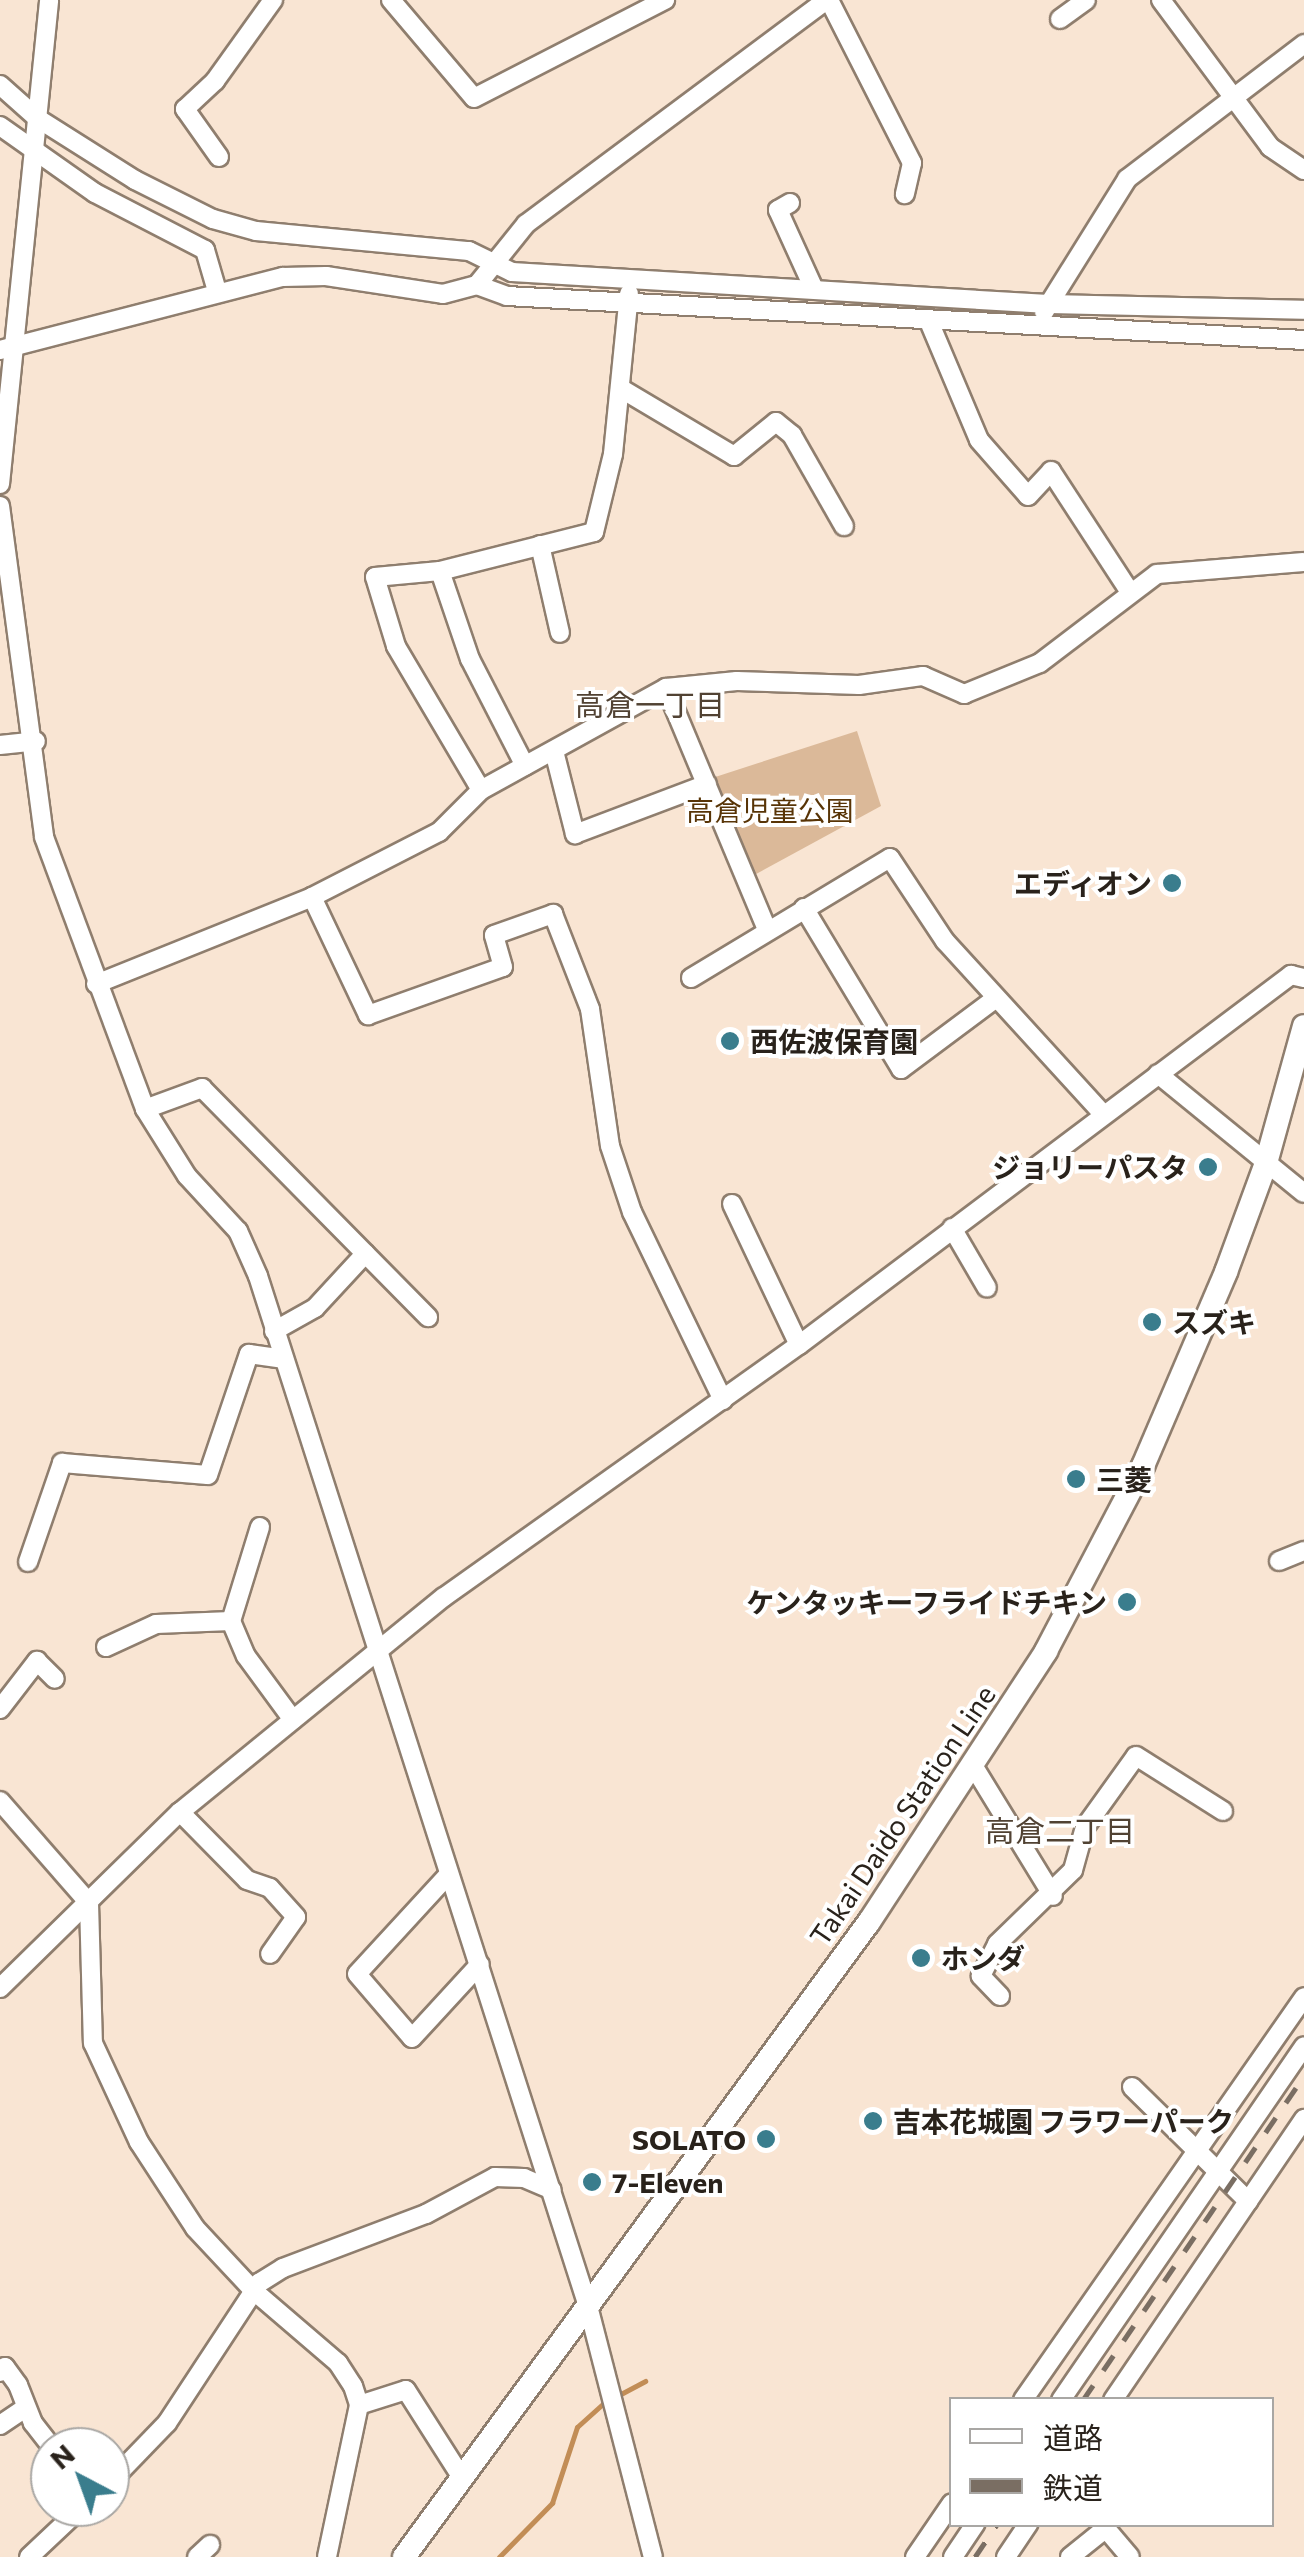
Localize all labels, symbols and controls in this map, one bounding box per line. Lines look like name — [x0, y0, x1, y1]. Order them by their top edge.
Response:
district label: 高倉一丁目 — [575, 686, 725, 722]
park label: 高倉児童公園 — [686, 793, 854, 827]
place label: エディオン — [1012, 866, 1152, 900]
marker: エディオン — [1161, 872, 1183, 894]
place label: 西佐波保育園 — [750, 1024, 918, 1058]
marker: 西佐波保育園 — [719, 1030, 741, 1052]
place label: ジョリーパスタ — [992, 1150, 1188, 1184]
marker: ジョリーパスタ — [1197, 1156, 1219, 1178]
place label: スズキ — [1172, 1305, 1256, 1339]
marker: スズキ — [1141, 1311, 1163, 1333]
place label: 三菱 — [1096, 1462, 1152, 1496]
marker: 三菱 — [1065, 1468, 1087, 1490]
place label: ケンタッキーフライドチキン — [743, 1585, 1107, 1619]
marker: ケンタッキーフライドチキン — [1116, 1591, 1138, 1613]
street label: Takai Daido Station Line — [802, 1679, 1002, 1951]
district label: 高倉二丁目 — [985, 1812, 1135, 1848]
place label: ホンダ — [941, 1941, 1025, 1975]
marker: ホンダ — [910, 1947, 932, 1969]
place label: 吉本花城園 フラワーパーク — [893, 2104, 1234, 2138]
marker: 吉本花城園 フラワーパーク — [862, 2110, 884, 2132]
place label: SOLATO — [632, 2122, 746, 2156]
marker: SOLATO — [755, 2128, 777, 2150]
place label: 7-Eleven — [612, 2165, 723, 2199]
marker: 7-Eleven — [581, 2171, 603, 2193]
legend — [949, 2397, 1274, 2527]
text: 道路 — [1043, 2418, 1103, 2455]
north arrow — [30, 2427, 130, 2527]
text: N — [43, 2436, 81, 2476]
text: 鉄道 — [1043, 2468, 1103, 2505]

